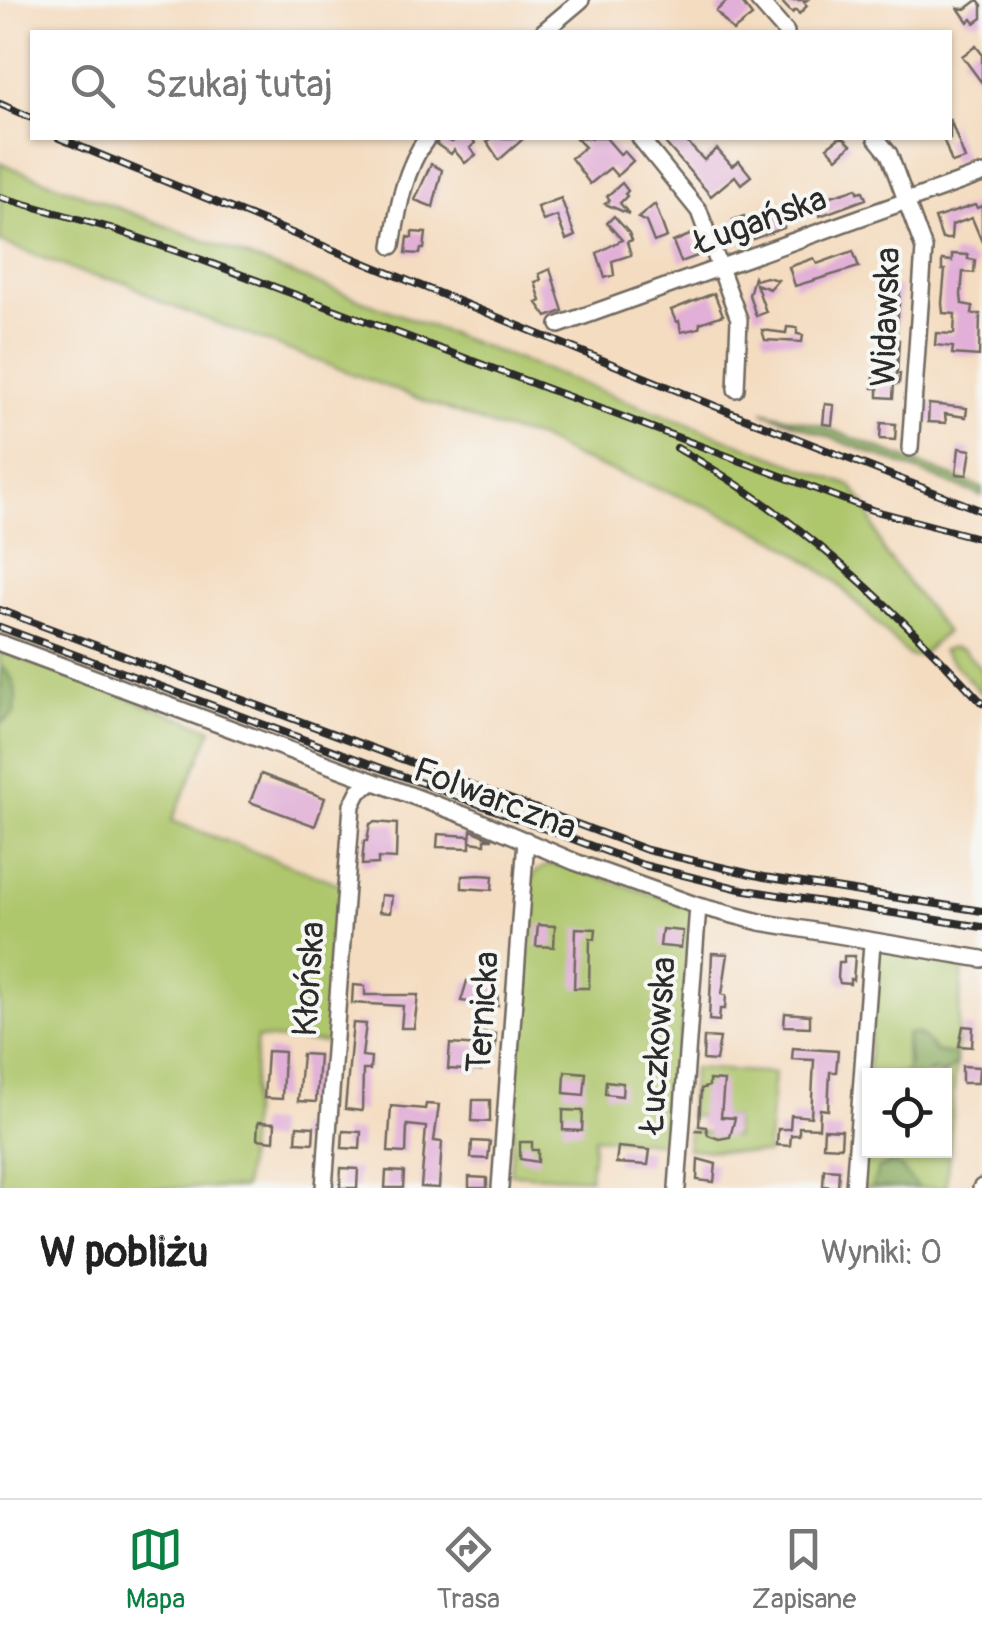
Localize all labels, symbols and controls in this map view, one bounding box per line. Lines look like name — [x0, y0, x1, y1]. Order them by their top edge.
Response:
search box — [30, 30, 952, 140]
icon: search — [65, 58, 120, 113]
text: Szukaj tutaj — [145, 61, 333, 109]
street label: Ługańska — [686, 177, 832, 266]
street label: Widawska — [862, 246, 910, 388]
street label: Folwarczna — [407, 748, 583, 850]
street label: Kłońska — [283, 920, 335, 1038]
street label: Ternicka — [457, 950, 509, 1074]
street label: Łuczkowska — [630, 955, 686, 1137]
map controls — [862, 1068, 952, 1158]
button: locate — [862, 1068, 952, 1158]
text: W pobliżu — [40, 1227, 208, 1279]
text: Wyniki: 0 — [821, 1233, 942, 1273]
tab: Mapa — [126, 1522, 185, 1617]
tab: Trasa — [437, 1522, 500, 1617]
tab: Zapisane — [752, 1522, 856, 1617]

